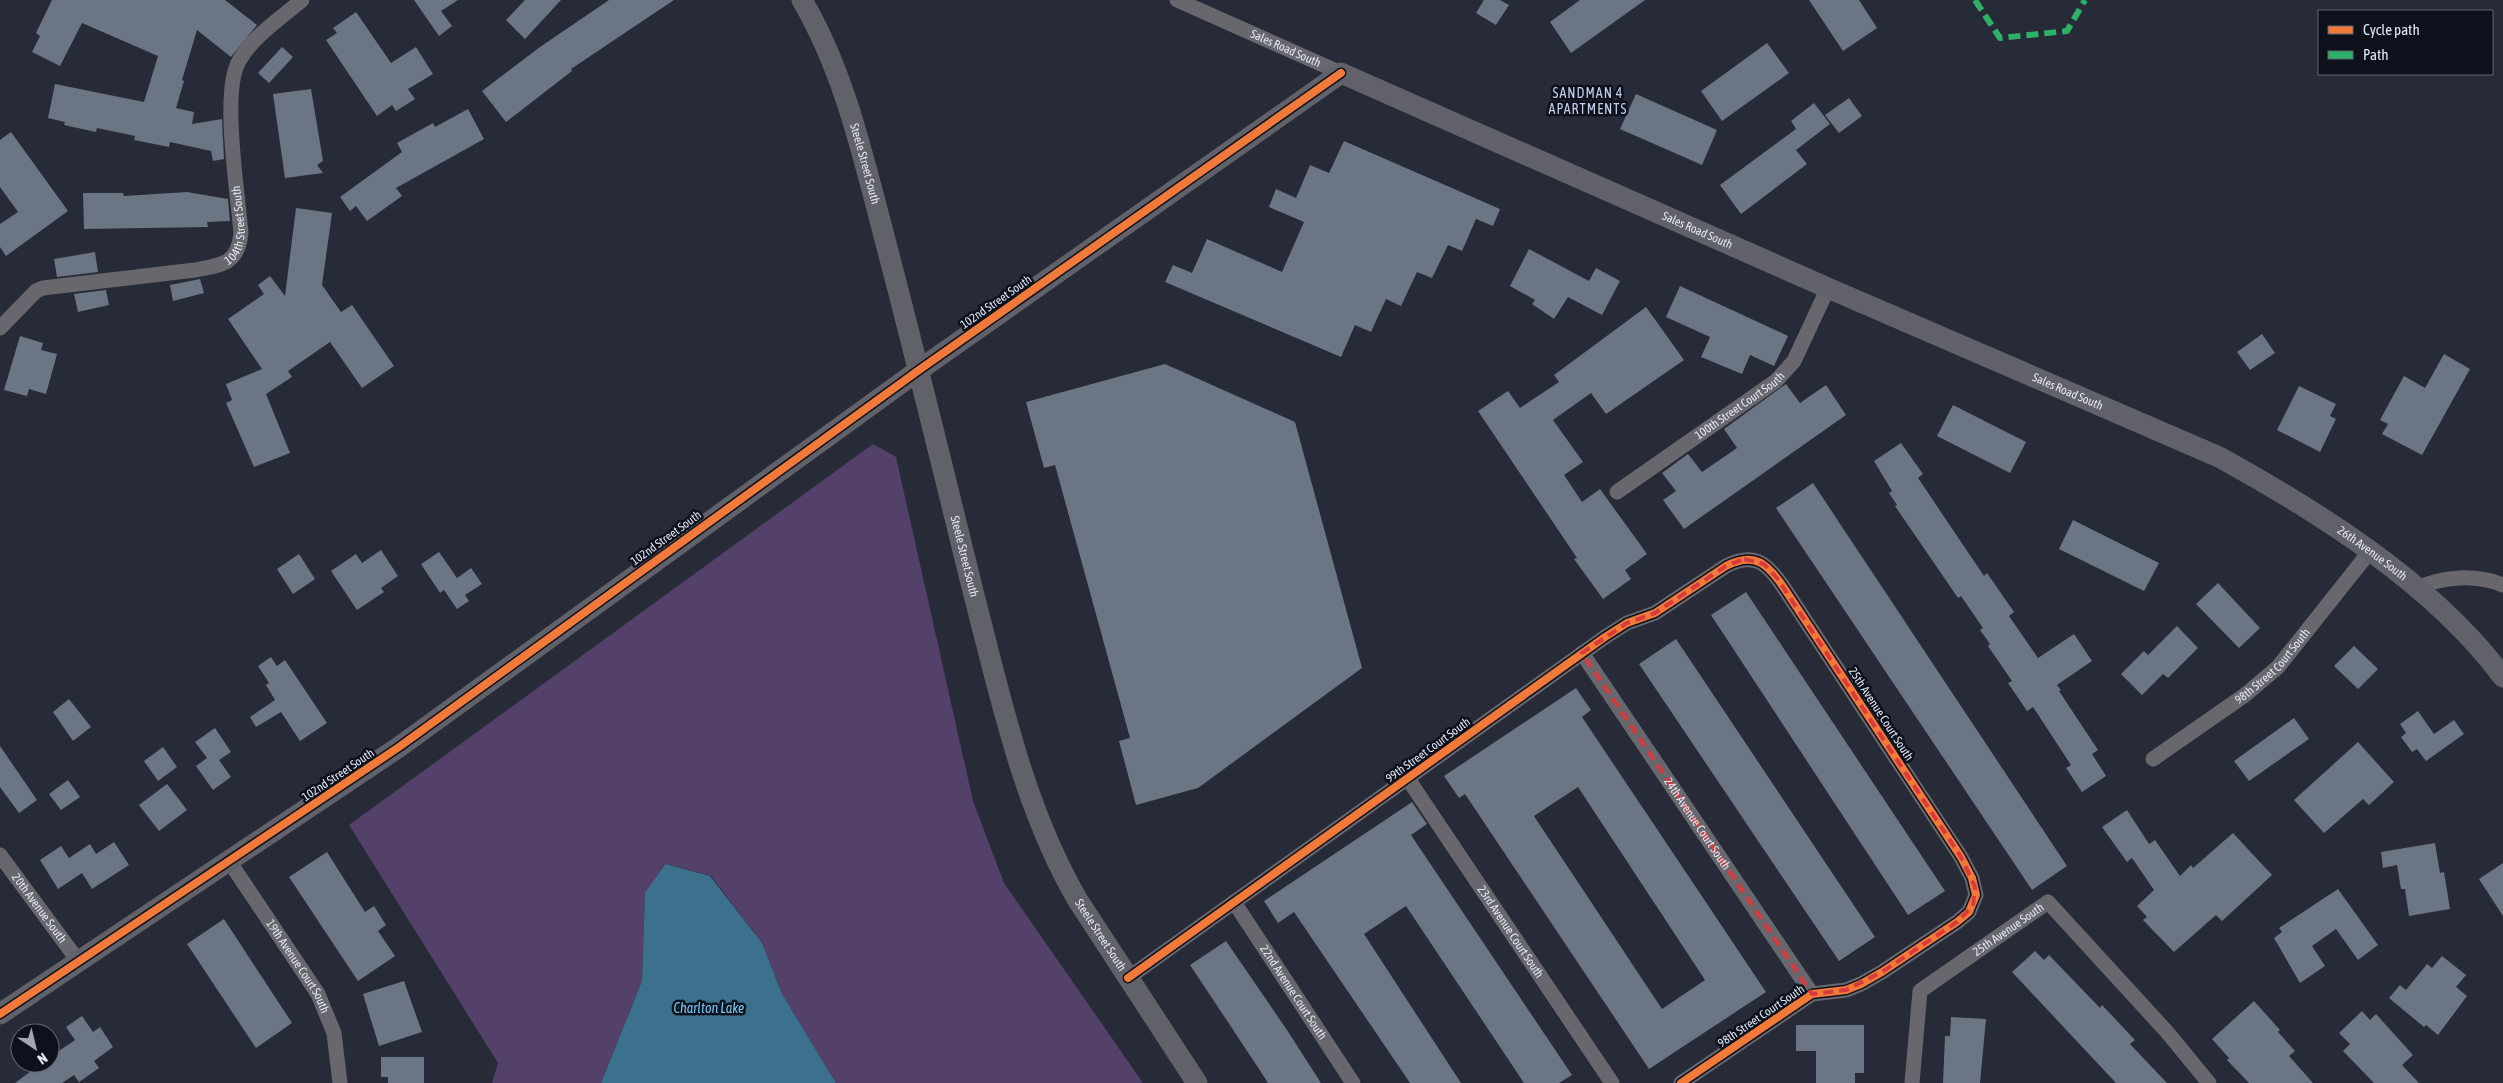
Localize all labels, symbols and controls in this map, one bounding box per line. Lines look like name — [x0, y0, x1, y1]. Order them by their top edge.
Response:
legend — [2318, 10, 2493, 75]
text: Cycle path — [2363, 21, 2420, 38]
street label: Sales Road South — [1248, 27, 1323, 70]
text: Path — [2363, 46, 2389, 63]
district label: SANDMAN 4 APARTMENTS — [1549, 85, 1627, 117]
street label: Steele Street South — [847, 122, 882, 206]
street label: 104th Street South — [222, 185, 248, 268]
street label: Sales Road South — [1660, 209, 1735, 252]
street label: 102nd Street South — [958, 272, 1034, 332]
street label: 100th Street Court South — [1692, 369, 1788, 443]
street label: Sales Road South — [2030, 370, 2105, 413]
street label: 102nd Street South — [628, 508, 704, 568]
street label: Steele Street South — [948, 514, 981, 598]
street label: 26th Avenue South — [2335, 523, 2410, 584]
street label: 98th Street Court South — [2232, 626, 2313, 707]
street label: 25th Avenue Court South — [1846, 665, 1916, 763]
street label: 99th Street Court South — [1383, 715, 1473, 785]
street label: 102nd Street South — [299, 746, 377, 804]
street label: 24th Avenue Court South — [1661, 775, 1733, 873]
street label: 20th Avenue South — [9, 871, 69, 946]
street label: 23rd Avenue Court South — [1475, 883, 1547, 981]
street label: Steele Street South — [1072, 896, 1129, 974]
street label: 25th Avenue South — [1970, 900, 2046, 959]
street label: 19th Avenue Court South — [263, 917, 332, 1015]
street label: 22nd Avenue Court South — [1257, 942, 1330, 1042]
street label: 98th Street Court South — [1715, 982, 1807, 1050]
water label: Charlton Lake — [674, 1000, 744, 1016]
north arrow — [10, 1023, 60, 1073]
text: N — [34, 1050, 50, 1068]

